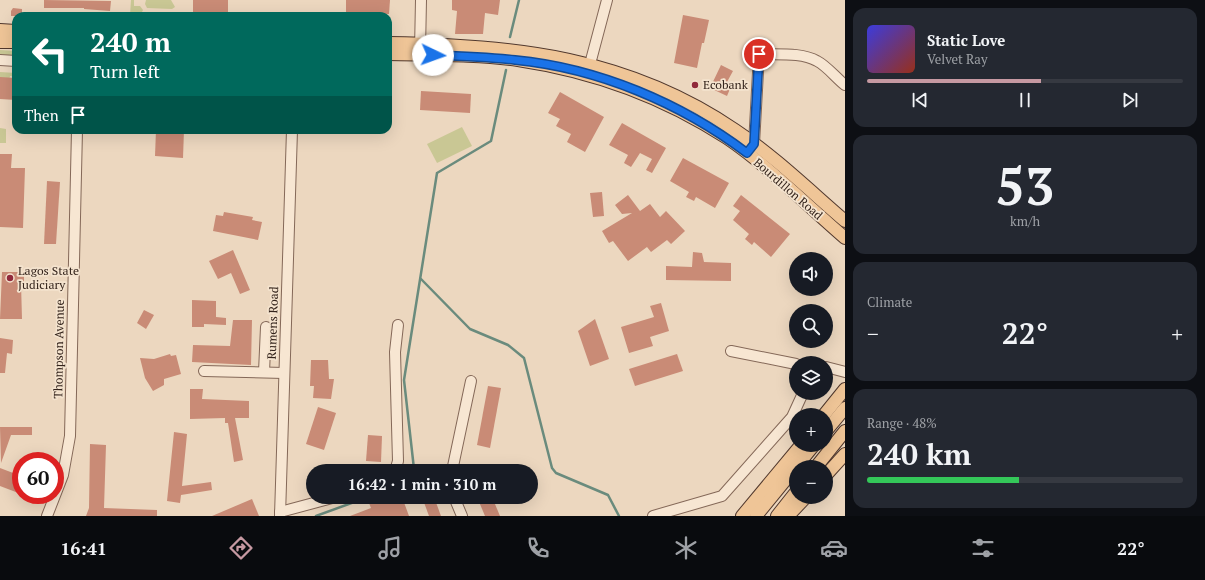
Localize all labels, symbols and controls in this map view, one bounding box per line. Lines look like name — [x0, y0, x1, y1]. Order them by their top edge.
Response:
text: 240 m — [90, 23, 171, 60]
icon: left — [24, 28, 76, 80]
text: Static Love — [927, 30, 1005, 50]
position arrow — [412, 34, 454, 76]
pin — [742, 37, 776, 71]
icon: arrive — [748, 43, 770, 65]
text: Velvet Ray — [927, 50, 987, 68]
text: Turn left — [90, 59, 160, 83]
place label: Ecobank — [703, 77, 749, 92]
marker: Ecobank — [690, 80, 700, 90]
icon: previous — [909, 89, 931, 111]
icon: pause — [1014, 89, 1036, 111]
icon: next — [1119, 89, 1141, 111]
icon: arrive — [67, 104, 89, 126]
text: Then — [24, 105, 59, 125]
text: 53 — [996, 151, 1054, 220]
street label: Bourdillon Road — [751, 155, 826, 223]
text: km/h — [1010, 212, 1040, 230]
map controls — [789, 252, 833, 504]
button: sound — [789, 252, 833, 296]
place label: Lagos State Judiciary — [18, 263, 79, 292]
marker: Lagos State Judiciary — [5, 273, 15, 283]
street label: Rumens Road — [264, 286, 281, 360]
text: Climate — [867, 293, 912, 311]
street label: Thompson Avenue — [50, 299, 67, 399]
button: search — [789, 304, 833, 348]
text: 22° — [1002, 313, 1048, 353]
text: − — [867, 319, 879, 348]
text: + — [1171, 319, 1183, 348]
button: layers — [789, 356, 833, 400]
button: + — [789, 408, 833, 452]
text: Range · 48% — [867, 414, 937, 432]
text: 240 km — [867, 434, 971, 474]
speed limit sign: 60 — [12, 452, 64, 504]
button: − — [789, 460, 833, 504]
text: 16:42 · 1 min · 310 m — [348, 474, 496, 494]
icon: directions — [227, 534, 255, 562]
icon: music — [376, 534, 404, 562]
icon: phone — [524, 534, 552, 562]
icon: climate — [672, 534, 700, 562]
icon: car — [820, 534, 848, 562]
icon: filters — [969, 534, 997, 562]
text: 16:41 — [60, 536, 107, 560]
text: 22° — [1117, 536, 1145, 560]

